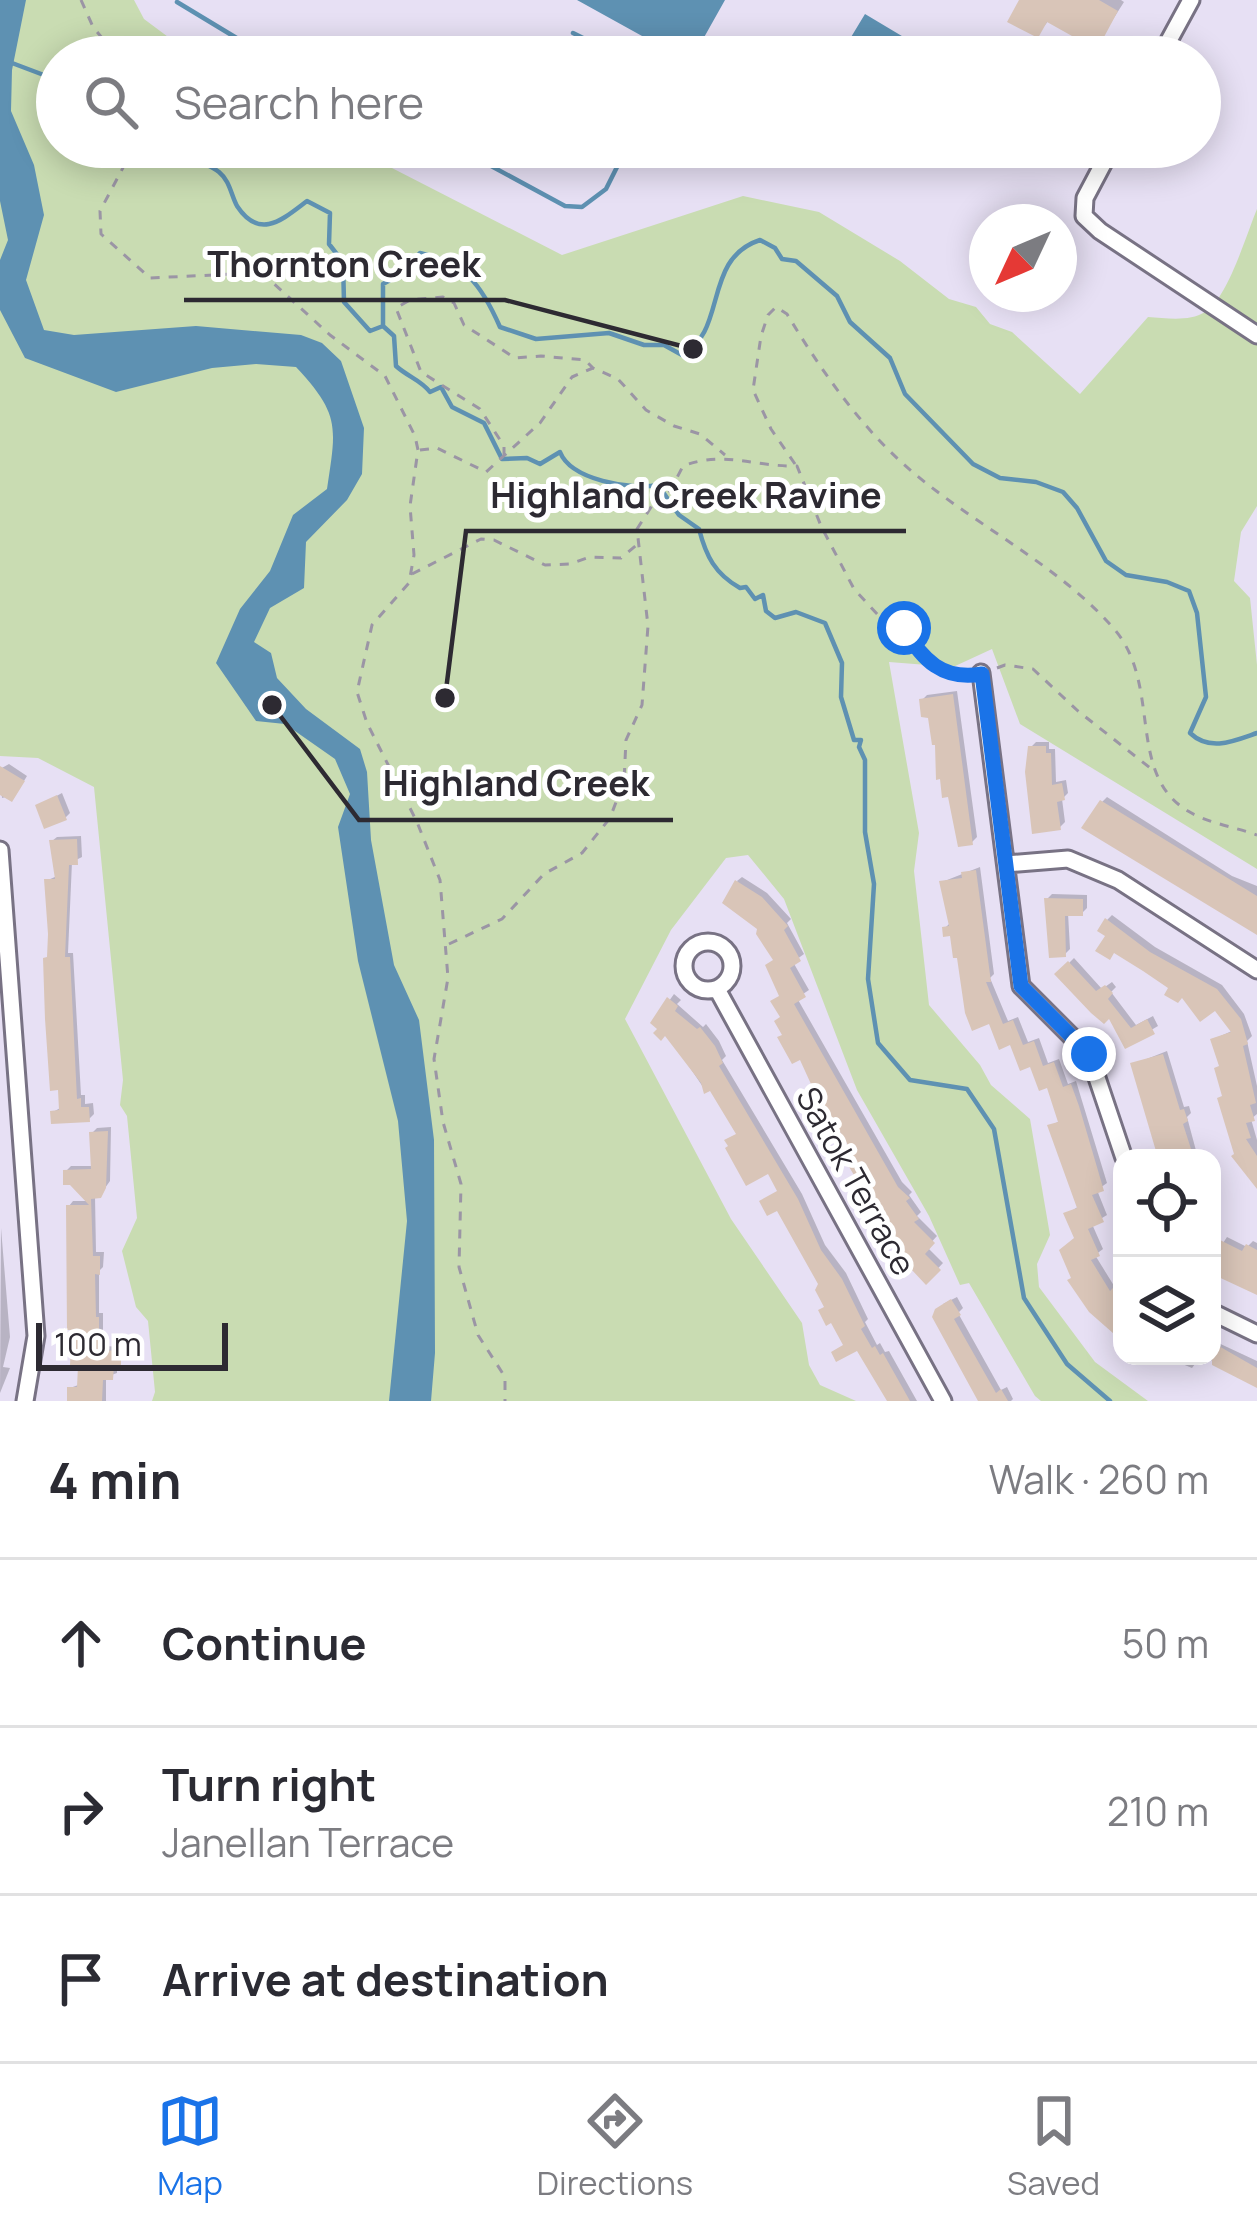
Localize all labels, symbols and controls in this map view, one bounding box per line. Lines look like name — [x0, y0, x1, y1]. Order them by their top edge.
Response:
search box — [36, 36, 1221, 168]
icon: search — [78, 69, 144, 135]
text: Search here — [174, 71, 424, 133]
north arrow — [969, 204, 1077, 312]
callout: Thornton Creek — [184, 228, 505, 300]
text: Thornton Creek — [207, 239, 482, 288]
callout: Highland Creek Ravine — [466, 459, 906, 531]
text: Highland Creek Ravine — [490, 470, 882, 519]
route start — [877, 601, 931, 655]
callout: Highland Creek — [359, 748, 673, 820]
text: Highland Creek — [383, 758, 651, 807]
route end — [1062, 1027, 1116, 1081]
street label: Satok Terrace — [786, 1079, 927, 1283]
map controls — [1113, 1149, 1221, 1365]
button: locate — [1113, 1149, 1221, 1257]
button: layers — [1113, 1257, 1221, 1365]
scale bar — [36, 1317, 228, 1370]
text: 100 m — [54, 1321, 142, 1366]
text: 4 min — [48, 1445, 181, 1514]
text: Walk · 260 m — [989, 1452, 1209, 1506]
icon: ahead — [48, 1610, 114, 1676]
text: Continue — [162, 1612, 367, 1674]
text: 50 m — [1122, 1616, 1209, 1670]
text: Turn right — [162, 1753, 376, 1815]
icon: right — [48, 1778, 114, 1844]
text: 210 m — [1107, 1784, 1209, 1838]
text: Janellan Terrace — [162, 1815, 454, 1869]
icon: arrive — [48, 1946, 114, 2012]
text: Arrive at destination — [162, 1948, 609, 2010]
tab: Map — [157, 2088, 223, 2205]
tab: Directions — [537, 2088, 693, 2205]
tab: Saved — [1007, 2088, 1100, 2205]

